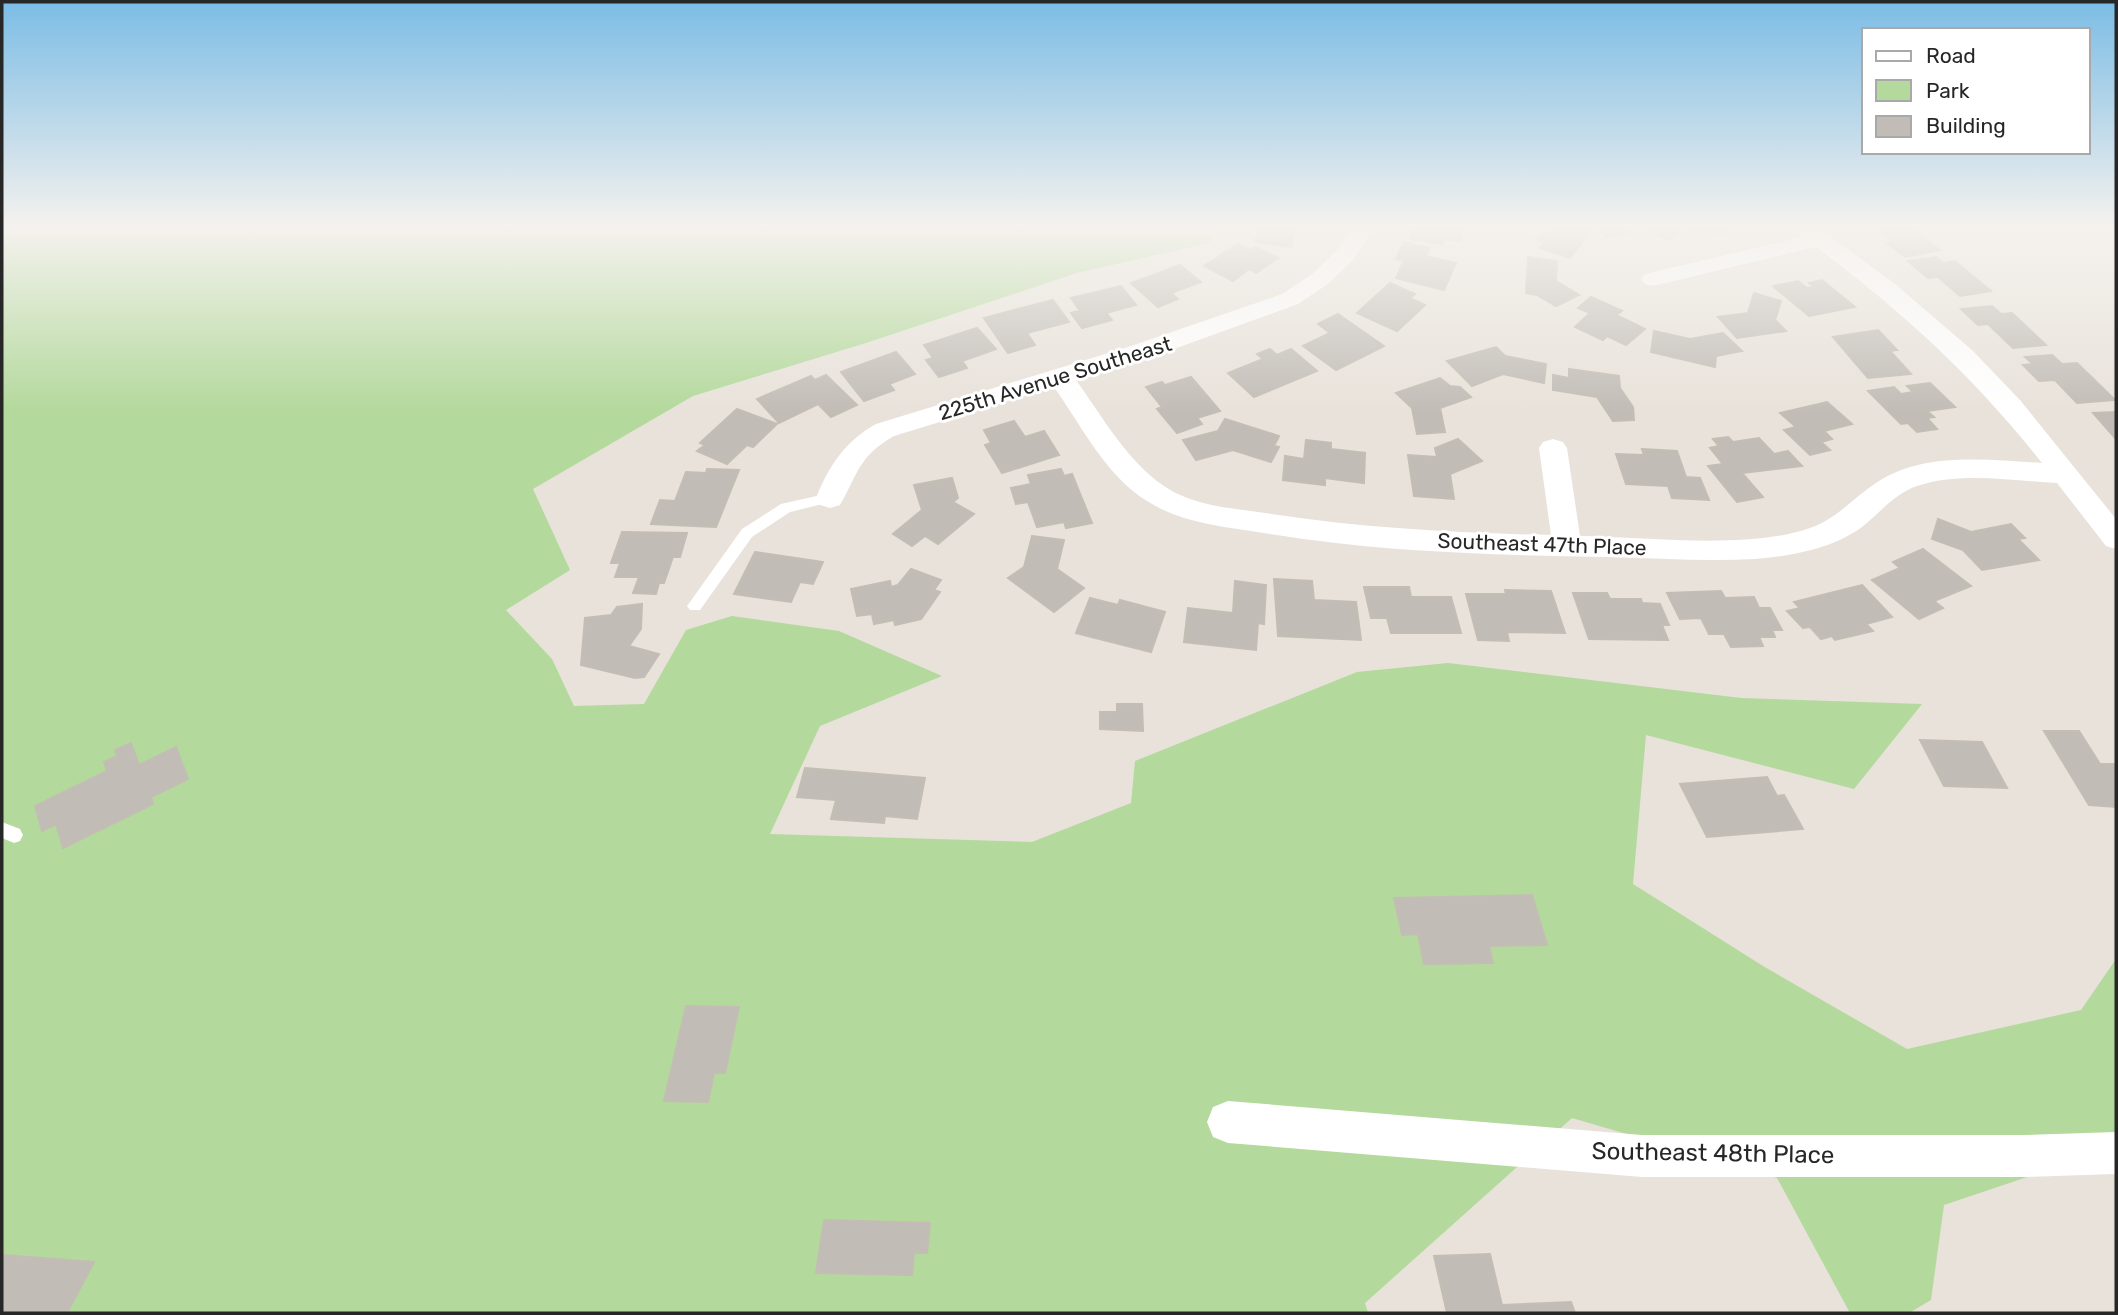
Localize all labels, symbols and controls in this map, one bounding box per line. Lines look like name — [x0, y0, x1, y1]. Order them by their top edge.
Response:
legend — [1862, 28, 2090, 154]
text: Road — [1926, 43, 1976, 68]
text: Park — [1926, 78, 1970, 103]
text: Building — [1926, 113, 2006, 138]
street label: 225th Avenue Southeast — [935, 331, 1175, 425]
street label: Southeast 47th Place — [1437, 528, 1647, 560]
street label: Southeast 48th Place — [1591, 1137, 1835, 1169]

